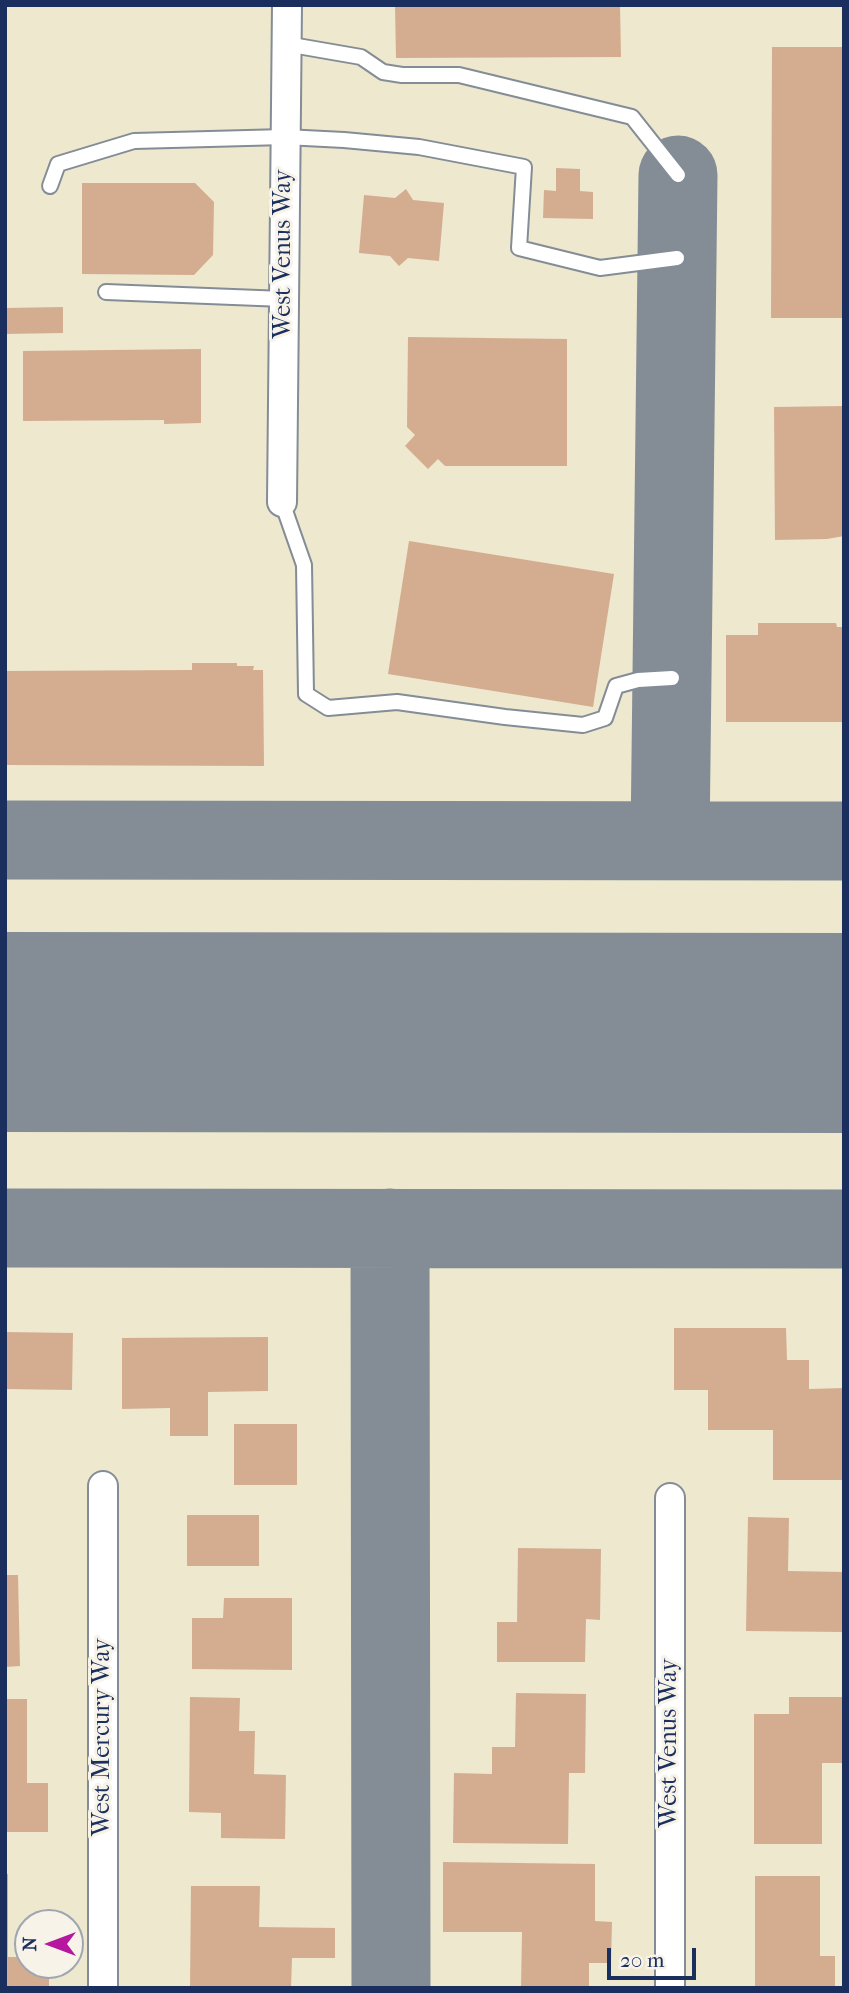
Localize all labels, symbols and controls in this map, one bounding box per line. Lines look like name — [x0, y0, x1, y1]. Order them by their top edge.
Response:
street label: West Venus Way — [270, 169, 298, 339]
street label: West Mercury Way — [89, 1638, 117, 1836]
street label: West Venus Way — [656, 1658, 684, 1828]
north arrow — [14, 1909, 84, 1979]
scale bar — [611, 1934, 700, 1978]
text: N — [19, 1937, 41, 1951]
text: 20 m — [620, 1948, 664, 1972]

